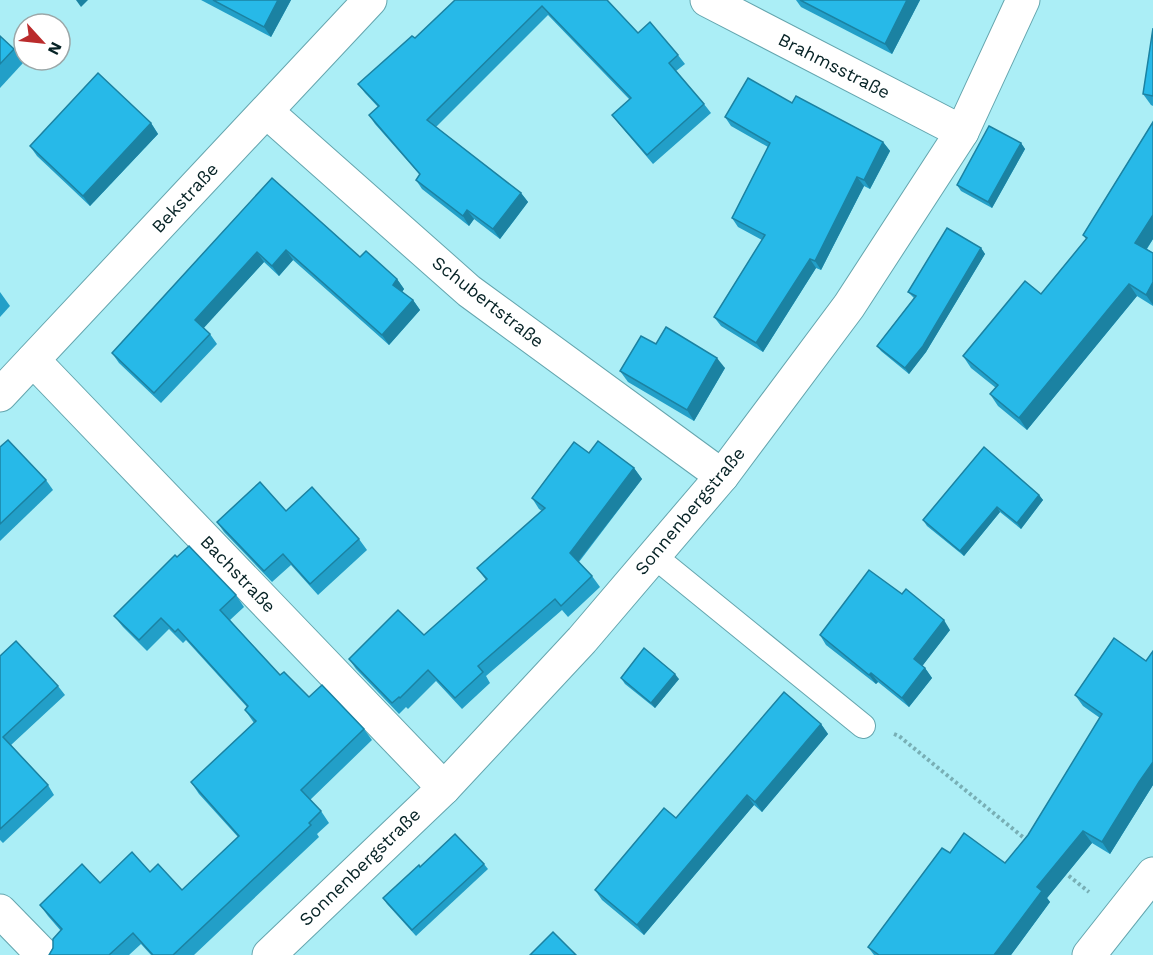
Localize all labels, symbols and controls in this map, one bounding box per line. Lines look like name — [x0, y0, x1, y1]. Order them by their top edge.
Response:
north arrow — [12, 12, 72, 72]
street label: Brahmsstraße — [775, 28, 894, 103]
text: N — [44, 39, 66, 58]
street label: Bekstraße — [147, 158, 222, 237]
street label: Schubertstraße — [428, 252, 548, 352]
street label: Sonnenbergstraße — [630, 443, 749, 579]
street label: Bachstraße — [196, 531, 280, 617]
street label: Sonnenbergstraße — [295, 803, 425, 930]

